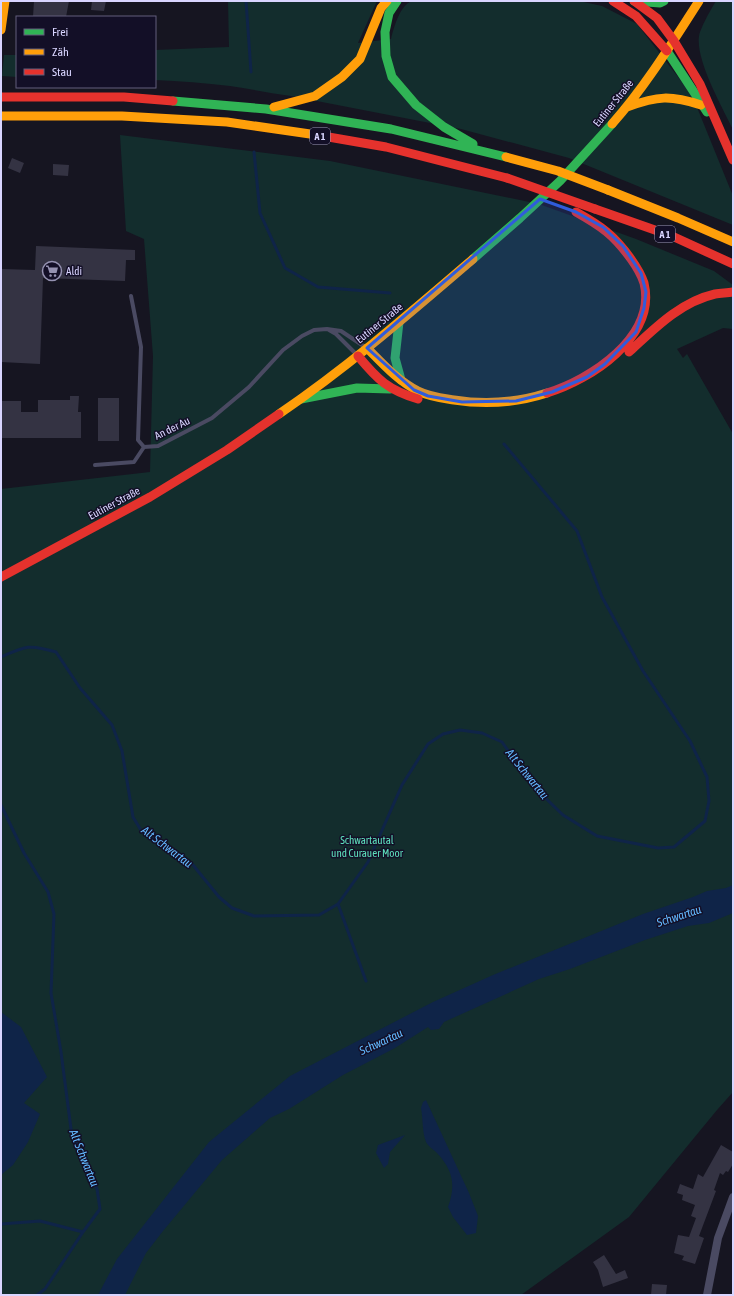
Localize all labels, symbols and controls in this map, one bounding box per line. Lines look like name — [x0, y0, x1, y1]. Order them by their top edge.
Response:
legend — [16, 16, 156, 88]
text: Frei — [52, 25, 68, 39]
text: Zäh — [52, 45, 69, 59]
text: Stau — [52, 65, 72, 79]
street label: Eutiner Straße — [590, 77, 636, 129]
road number: A 1 — [310, 128, 330, 144]
road number: A 1 — [655, 226, 675, 242]
supermarket icon: Aldi — [41, 260, 63, 282]
place label: Aldi — [66, 265, 82, 277]
street label: Eutiner Straße — [353, 300, 405, 346]
street label: An der Au — [152, 414, 192, 442]
street label: Eutiner Straße — [86, 484, 142, 522]
water label: Alt Schwartau — [502, 745, 552, 802]
water label: Alt Schwartau — [138, 823, 195, 871]
park label: Schwartautal und Curauer Moor — [331, 834, 404, 859]
water label: Schwartau — [654, 902, 703, 930]
water label: Schwartau — [356, 1026, 405, 1059]
water label: Alt Schwartau — [66, 1127, 102, 1189]

